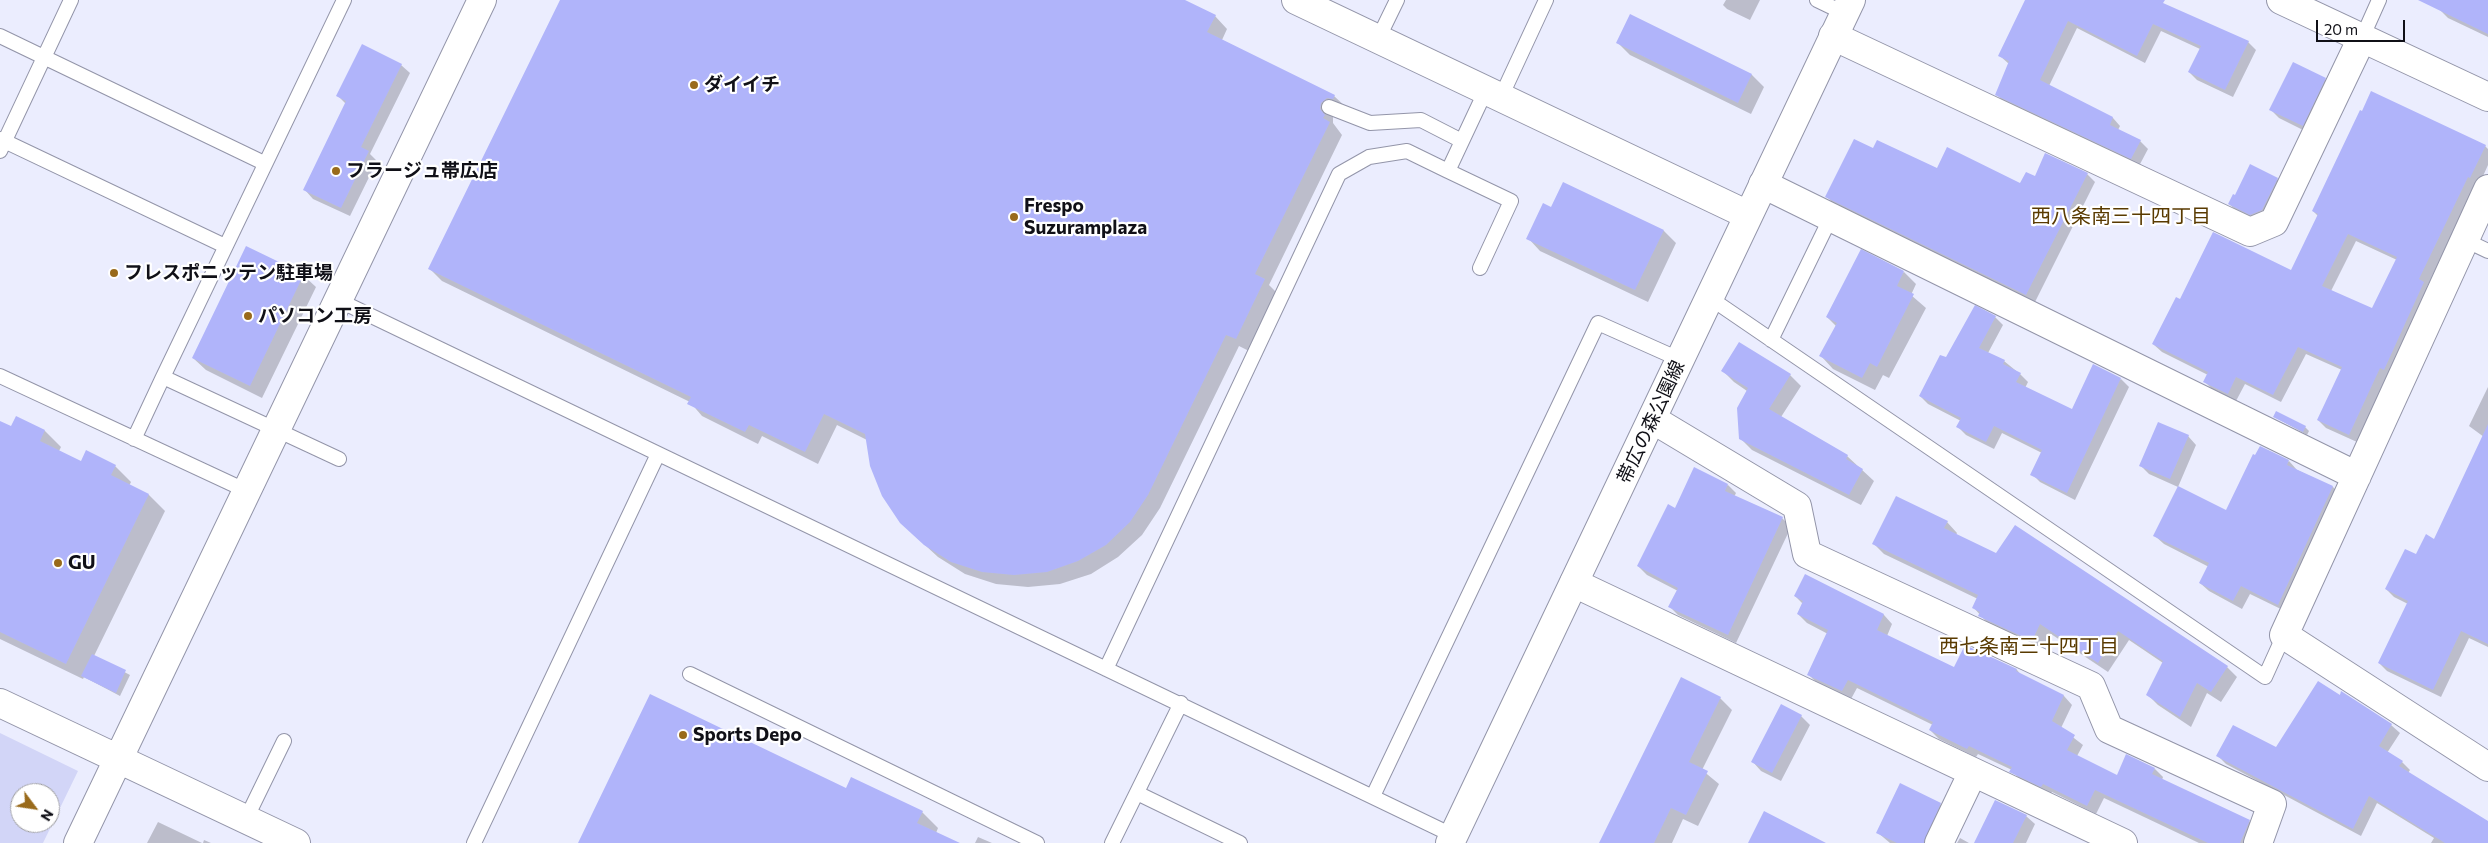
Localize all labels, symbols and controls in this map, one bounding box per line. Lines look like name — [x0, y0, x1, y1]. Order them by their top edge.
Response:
scale bar — [2318, 10, 2407, 42]
text: 20 m — [2324, 20, 2358, 38]
place label: ダイイチ — [704, 74, 780, 96]
marker: ダイイチ — [688, 79, 700, 91]
place label: フラージュ帯広店 — [346, 160, 498, 182]
marker: フラージュ帯広店 — [330, 165, 342, 177]
place label: Frespo Suzuramplaza — [1024, 195, 1147, 239]
district label: 西八条南三十四丁目 — [2031, 204, 2211, 228]
marker: Frespo Suzuramplaza — [1008, 211, 1020, 223]
place label: フレスポニッテン駐車場 — [124, 262, 333, 284]
marker: フレスポニッテン駐車場 — [108, 267, 120, 279]
place label: パソコン工房 — [258, 305, 372, 327]
marker: パソコン工房 — [242, 310, 254, 322]
street label: 帯広の森公園線 — [1613, 357, 1689, 487]
place label: GU — [68, 552, 96, 574]
marker: GU — [52, 557, 64, 569]
district label: 西七条南三十四丁目 — [1939, 634, 2119, 658]
place label: Sports Depo — [693, 724, 802, 746]
marker: Sports Depo — [677, 729, 689, 741]
north arrow — [10, 783, 60, 833]
text: N — [37, 807, 57, 824]

